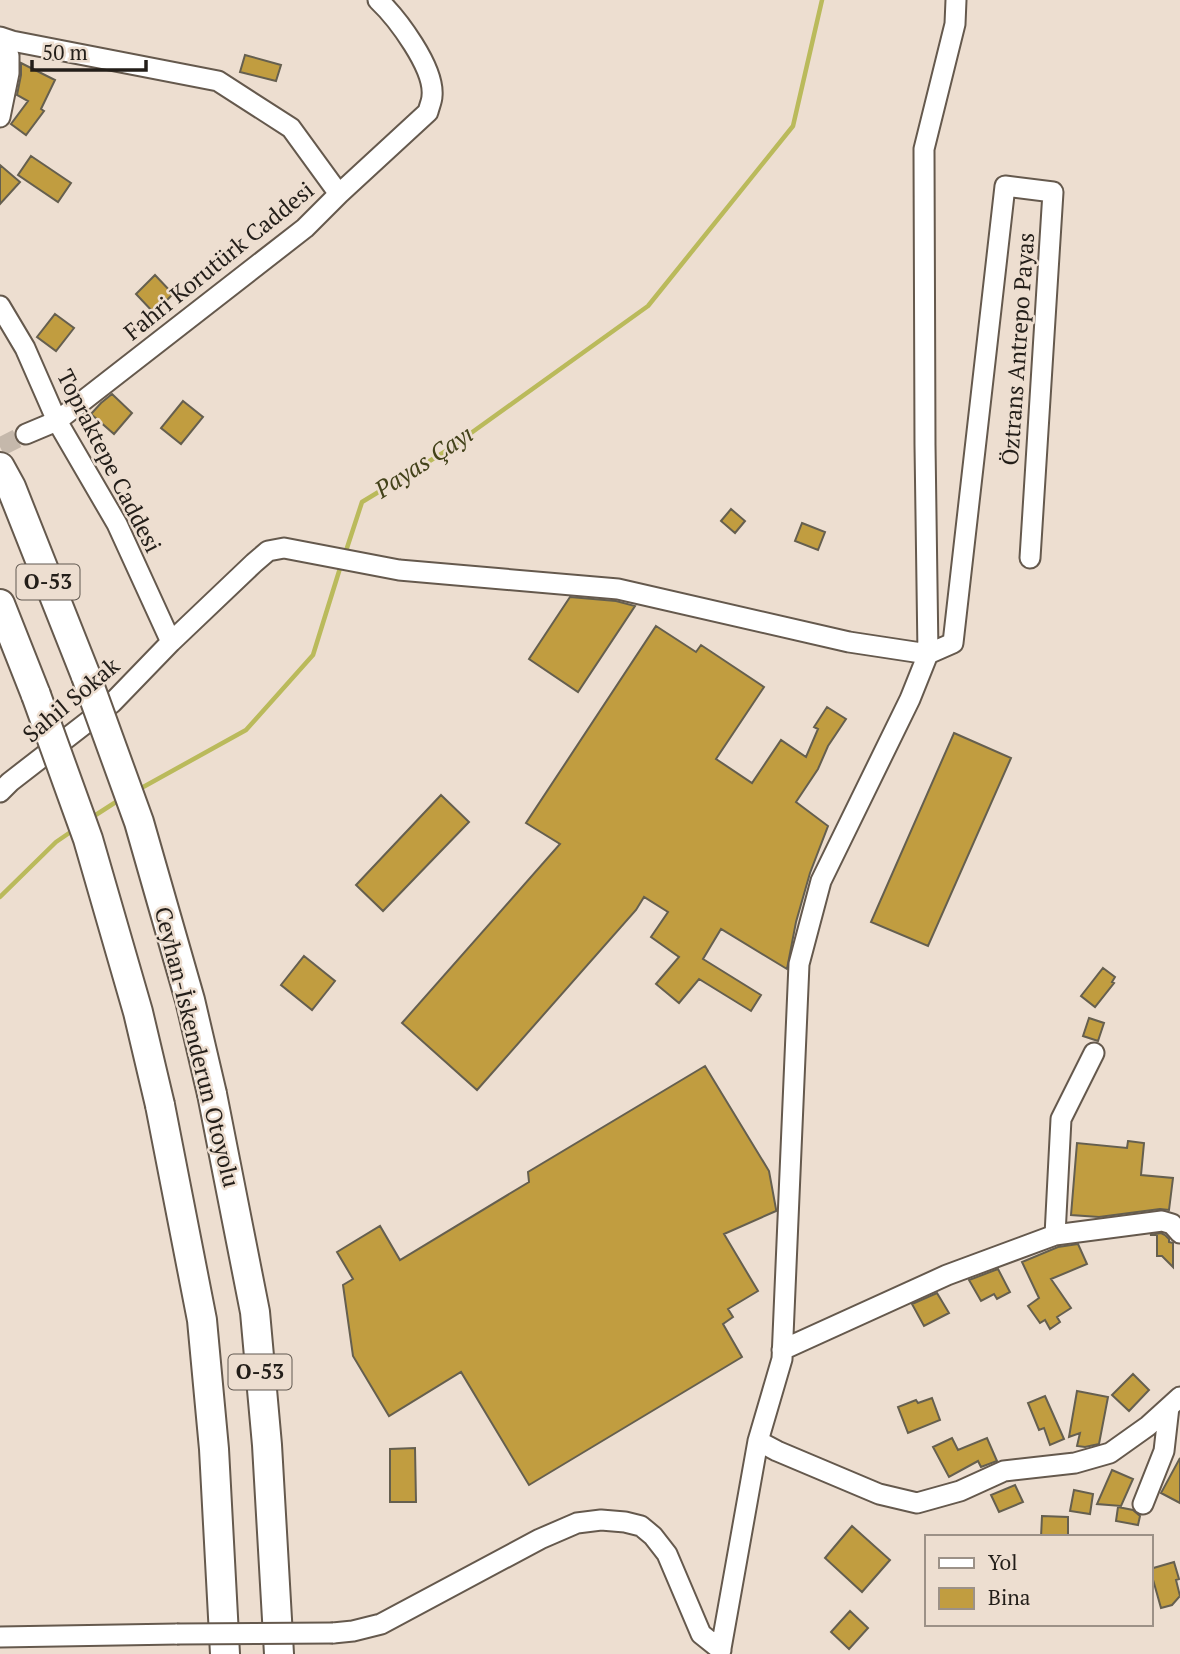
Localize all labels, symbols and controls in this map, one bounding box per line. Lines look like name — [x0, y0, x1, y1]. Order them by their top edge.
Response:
scale bar — [32, 28, 145, 72]
text: 50 m — [42, 38, 88, 66]
street label: Fahri Korutürk Caddesi — [117, 174, 320, 347]
street label: Öztrans Antrepo Payas — [994, 231, 1041, 467]
street label: Topraktepe Caddesi — [50, 364, 169, 558]
water label: Payas Çayı — [367, 417, 479, 505]
road number: O-53 — [16, 564, 80, 600]
street label: Sahil Sokak — [16, 650, 126, 749]
street label: Ceyhan-İskenderun Otoyolu — [148, 903, 247, 1190]
road number: O-53 — [229, 1354, 292, 1390]
legend — [925, 1535, 1152, 1626]
text: Yol — [988, 1548, 1018, 1576]
text: Bina — [988, 1583, 1031, 1611]

